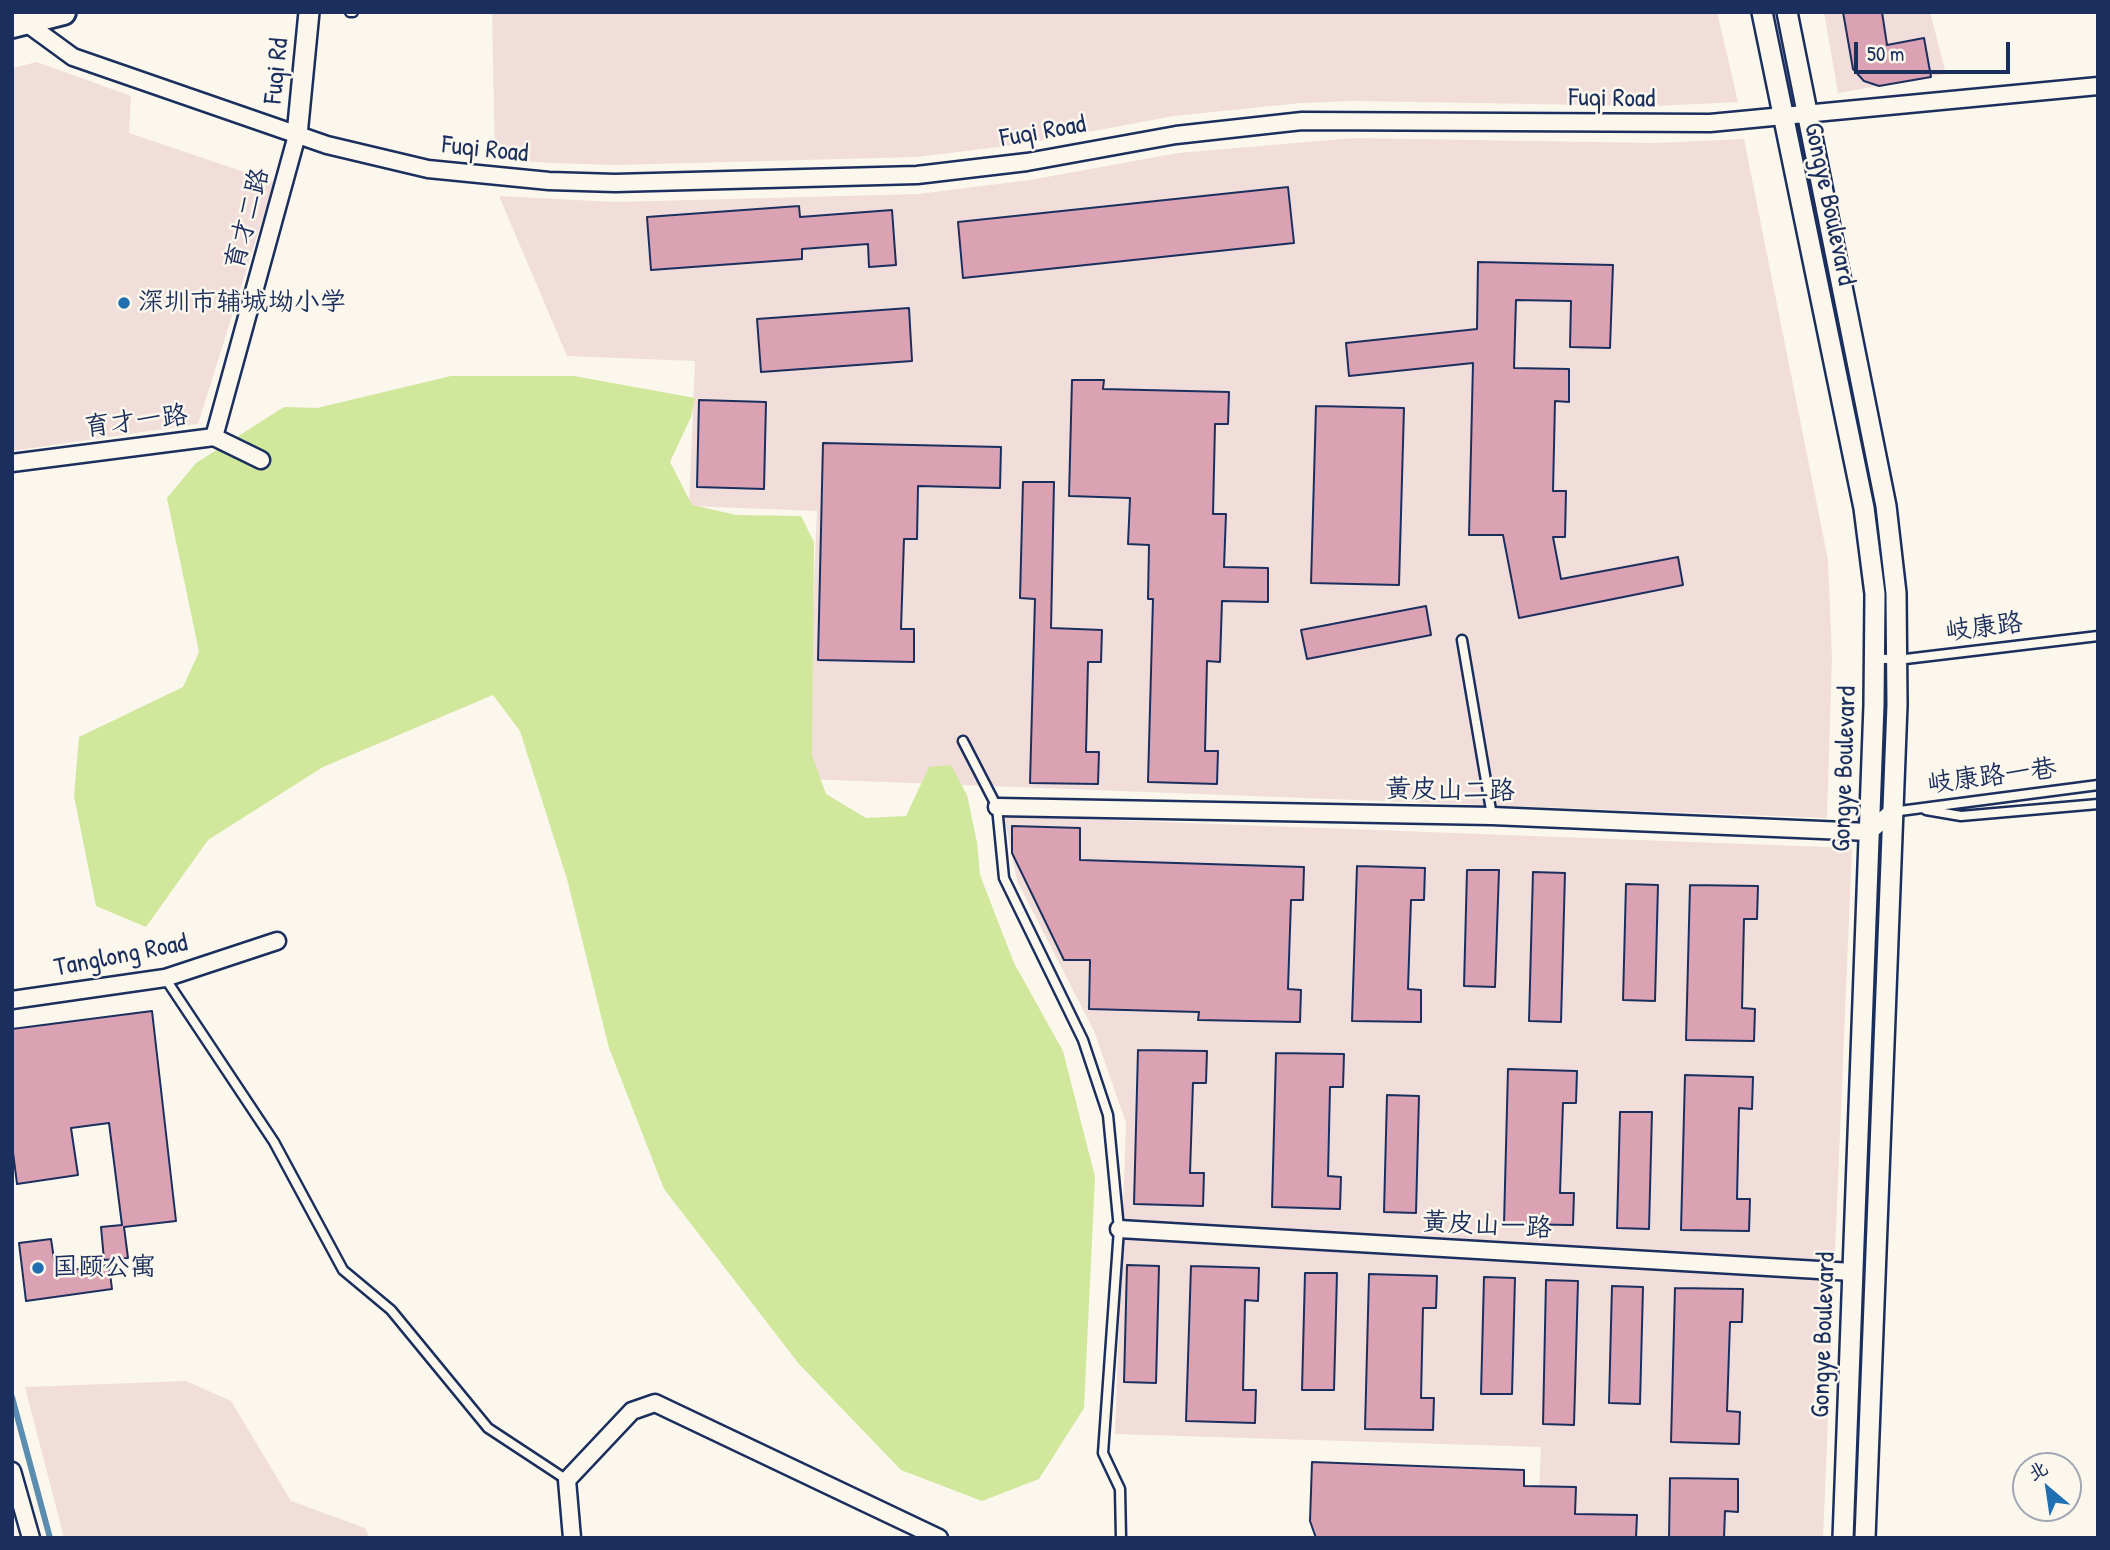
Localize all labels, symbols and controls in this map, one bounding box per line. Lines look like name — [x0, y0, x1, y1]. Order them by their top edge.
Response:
scale bar — [1858, 28, 2014, 72]
street label: Fuqi Rd — [258, 37, 296, 105]
text: 50 m — [1867, 39, 1904, 68]
street label: Fuqi Road — [1568, 83, 1656, 115]
street label: Fuqi Road — [998, 109, 1088, 155]
street label: Gongye Boulevard — [1797, 120, 1861, 288]
street label: Fuqi Road — [440, 130, 530, 170]
street label: 育才二路 — [219, 165, 277, 273]
place label: 深圳市辅城坳小学 — [138, 287, 346, 319]
marker: 深圳市辅城坳小学 — [116, 295, 132, 311]
street label: 育才一路 — [82, 400, 190, 444]
street label: 岐康路 — [1943, 608, 2025, 648]
street label: Gongye Boulevard — [1827, 686, 1863, 852]
street label: 岐康路一巷 — [1926, 754, 2058, 800]
street label: 黄皮山二路 — [1385, 774, 1515, 808]
street label: Tanglong Road — [52, 928, 190, 984]
street label: 黄皮山一路 — [1421, 1207, 1553, 1245]
place label: 国颐公寓 — [52, 1252, 156, 1284]
street label: Gongye Boulevard — [1806, 1252, 1842, 1418]
marker: 国颐公寓 — [30, 1260, 46, 1276]
north arrow — [2012, 1452, 2082, 1522]
text: 北 — [2023, 1454, 2052, 1486]

